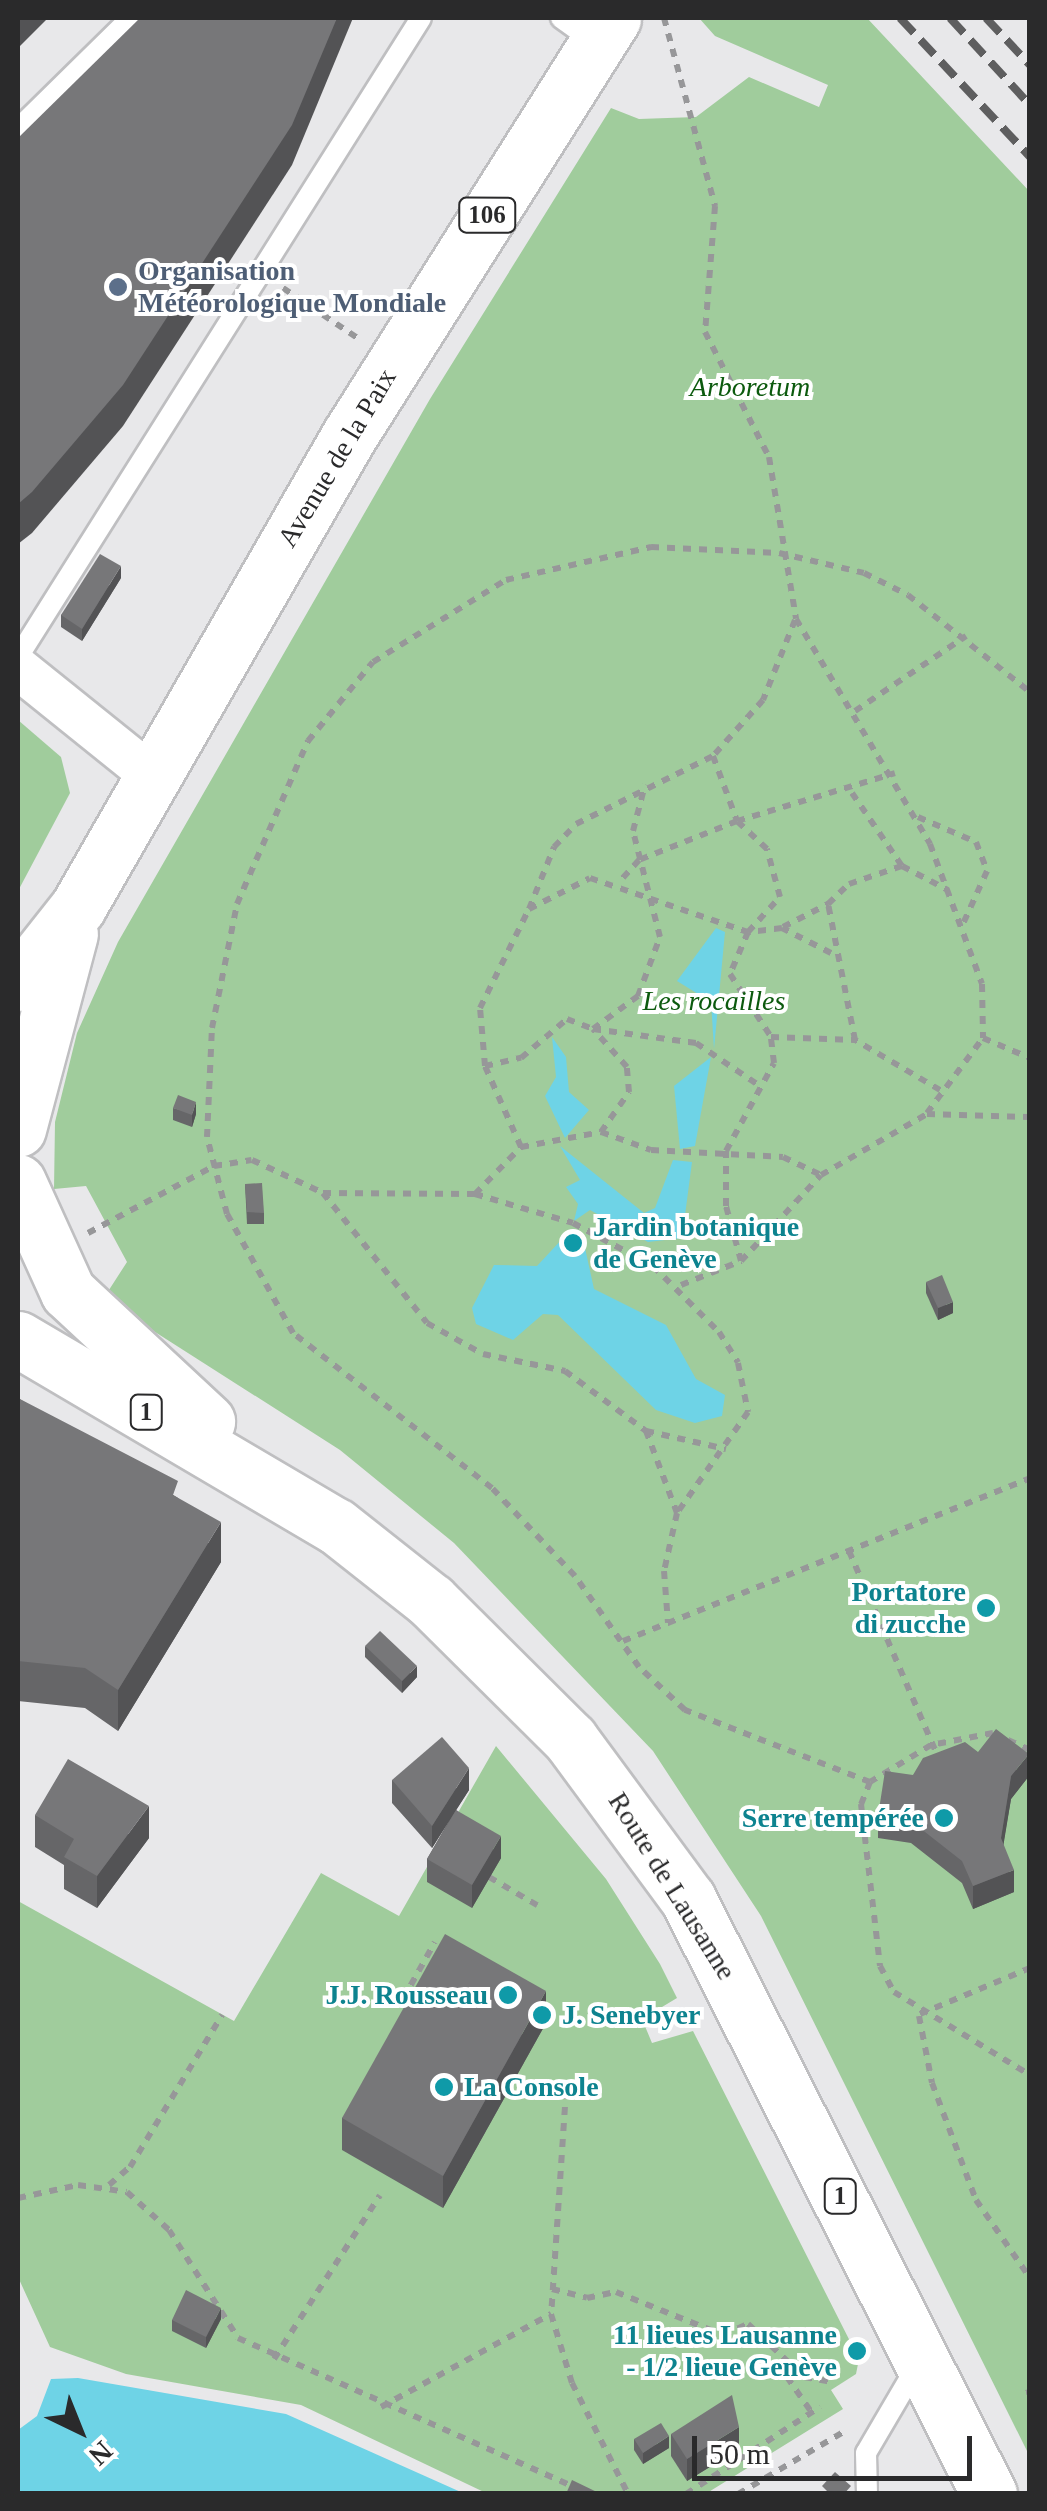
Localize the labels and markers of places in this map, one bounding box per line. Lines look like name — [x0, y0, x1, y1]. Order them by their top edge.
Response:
place label: Organisation Météorologique Mondiale — [138, 254, 446, 320]
marker: Organisation Météorologique Mondiale — [107, 276, 129, 298]
place label: Jardin botanique de Genève — [593, 1210, 799, 1276]
marker: Jardin botanique de Genève — [562, 1232, 584, 1254]
place label: Portatore di zucche — [851, 1575, 966, 1641]
marker: Portatore di zucche — [975, 1597, 997, 1619]
place label: Serre tempérée — [742, 1801, 924, 1835]
marker: Serre tempérée — [933, 1807, 955, 1829]
place label: J.J. Rousseau — [325, 1978, 488, 2012]
marker: J.J. Rousseau — [497, 1984, 519, 2006]
place label: J. Senebyer — [562, 1998, 700, 2032]
marker: J. Senebyer — [531, 2004, 553, 2026]
place label: La Console — [464, 2070, 599, 2104]
marker: La Console — [433, 2076, 455, 2098]
place label: 11 lieues Lausanne - 1/2 lieue Genève — [613, 2318, 837, 2384]
marker: 11 lieues Lausanne - 1/2 lieue Genève — [846, 2340, 868, 2362]

